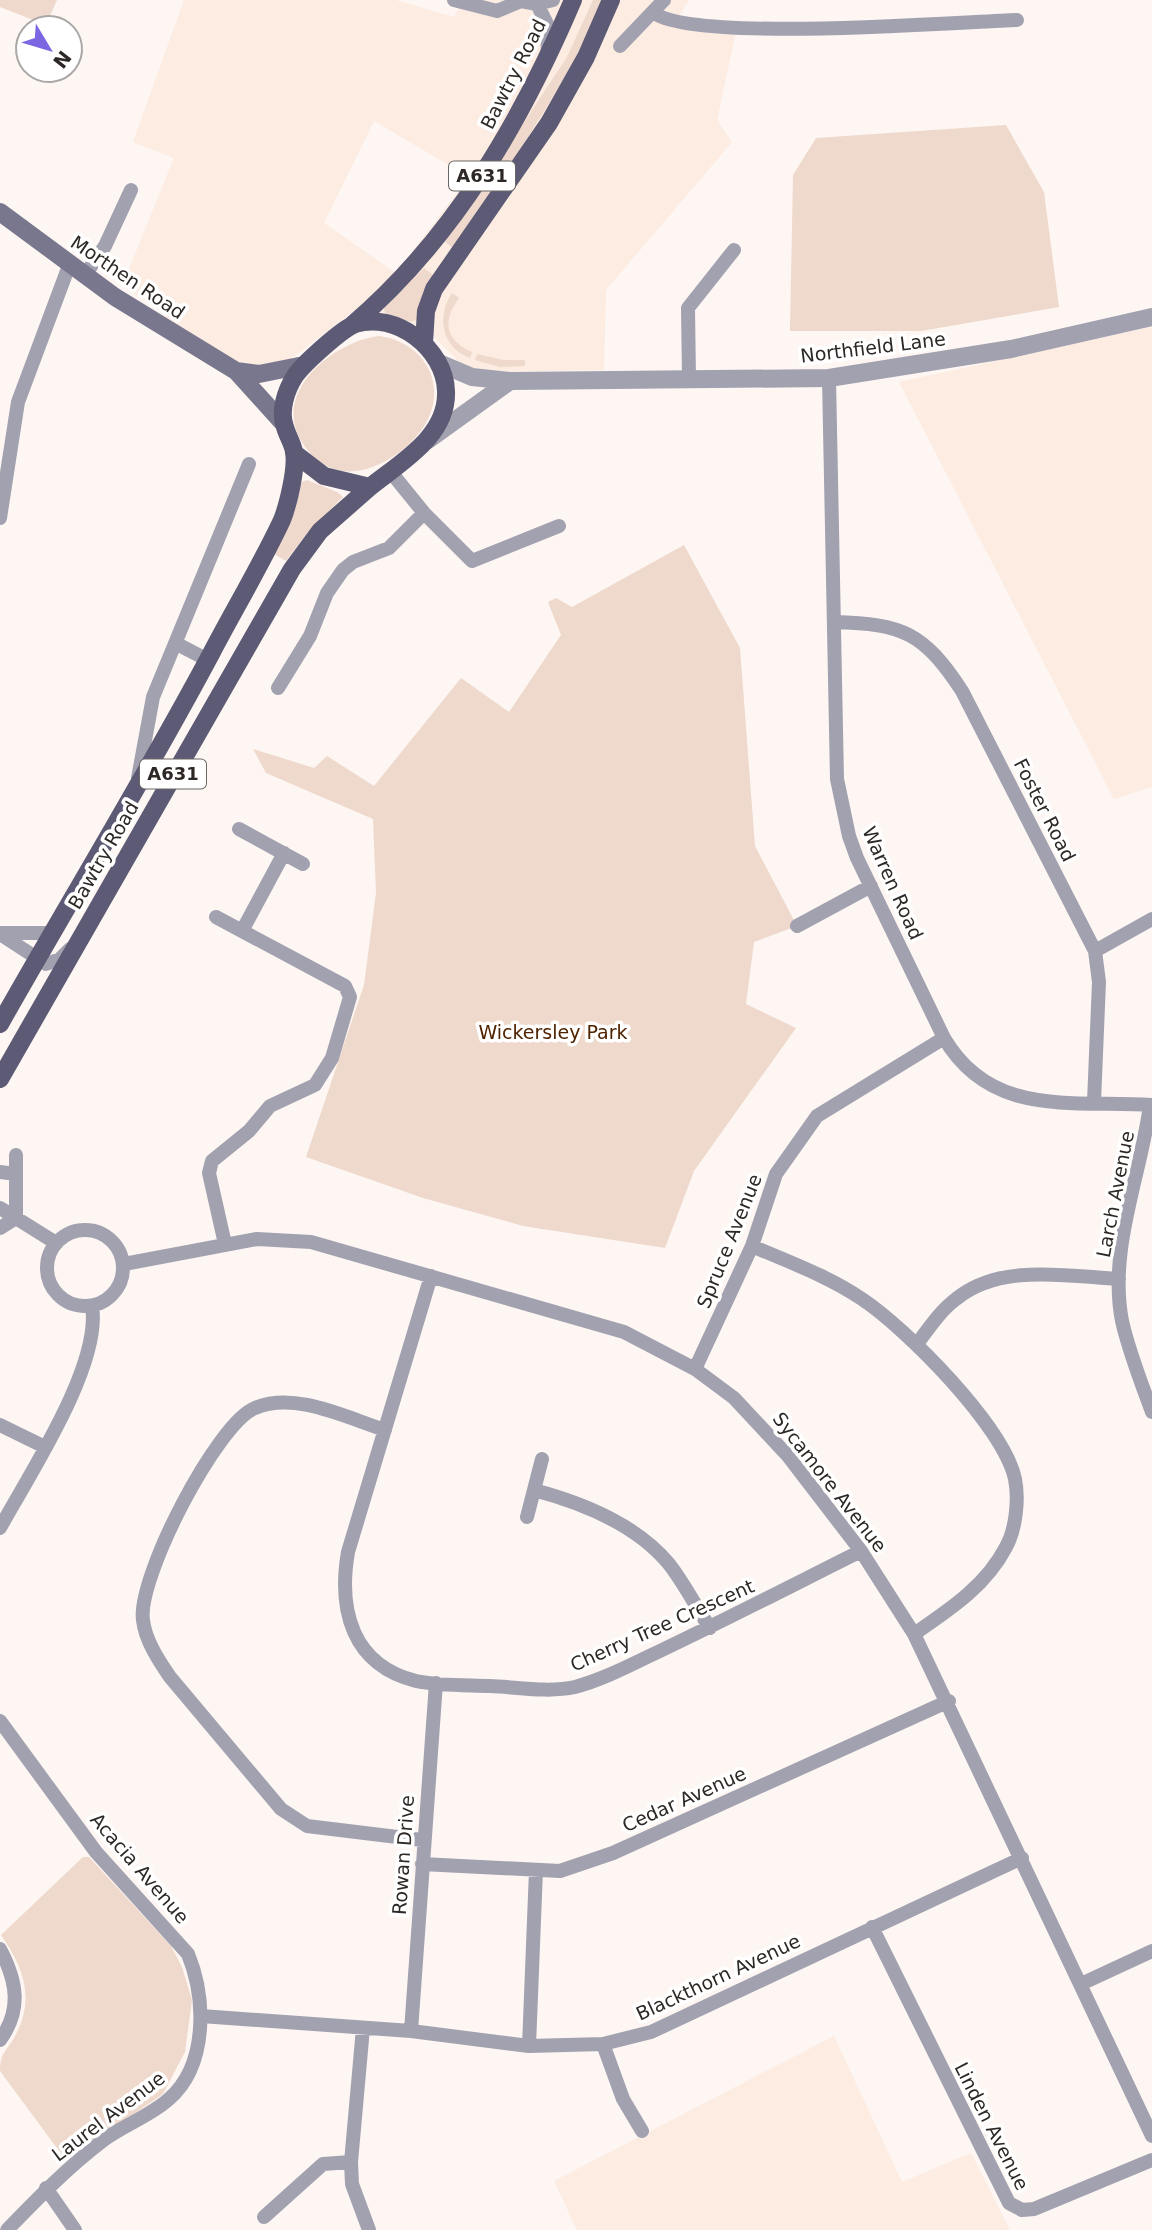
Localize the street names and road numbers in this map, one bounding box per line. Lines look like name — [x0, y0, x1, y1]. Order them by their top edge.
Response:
street label: Bawtry Road — [476, 15, 550, 133]
road number: A631 — [449, 162, 515, 190]
street label: Morthen Road — [67, 231, 189, 323]
street label: Northfield Lane — [799, 327, 947, 367]
street label: Foster Road — [1010, 755, 1080, 865]
road number: A631 — [140, 760, 206, 788]
street label: Bawtry Road — [63, 797, 143, 913]
street label: Warren Road — [858, 823, 928, 943]
street label: Larch Avenue — [1092, 1129, 1138, 1259]
street label: Spruce Avenue — [692, 1171, 766, 1311]
street label: Sycamore Avenue — [769, 1408, 891, 1556]
street label: Cherry Tree Crescent — [567, 1574, 757, 1676]
street label: Cedar Avenue — [619, 1762, 749, 1836]
street label: Rowan Drive — [388, 1794, 418, 1916]
street label: Acacia Avenue — [86, 1808, 194, 1928]
street label: Blackthorn Avenue — [632, 1929, 804, 2025]
street label: Linden Avenue — [950, 2058, 1034, 2194]
street label: Laurel Avenue — [47, 2067, 169, 2165]

